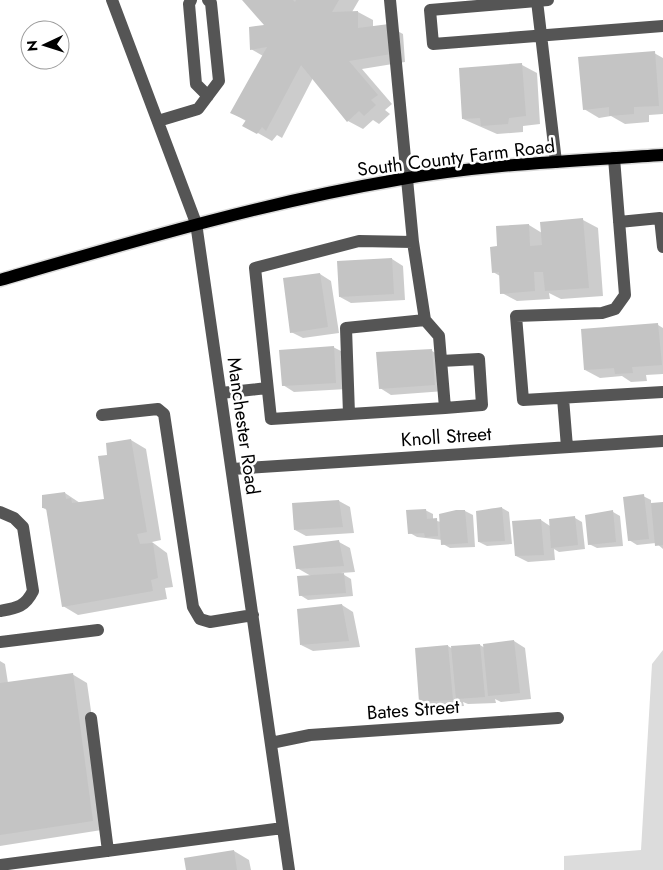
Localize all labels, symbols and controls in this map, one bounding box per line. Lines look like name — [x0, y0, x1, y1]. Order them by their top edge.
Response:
north arrow — [20, 20, 70, 70]
text: N — [22, 40, 42, 52]
street label: South County Farm Road — [356, 132, 556, 183]
street label: Manchester Road — [220, 356, 267, 497]
street label: Knoll Street — [400, 420, 493, 453]
street label: Bates Street — [366, 693, 461, 726]

